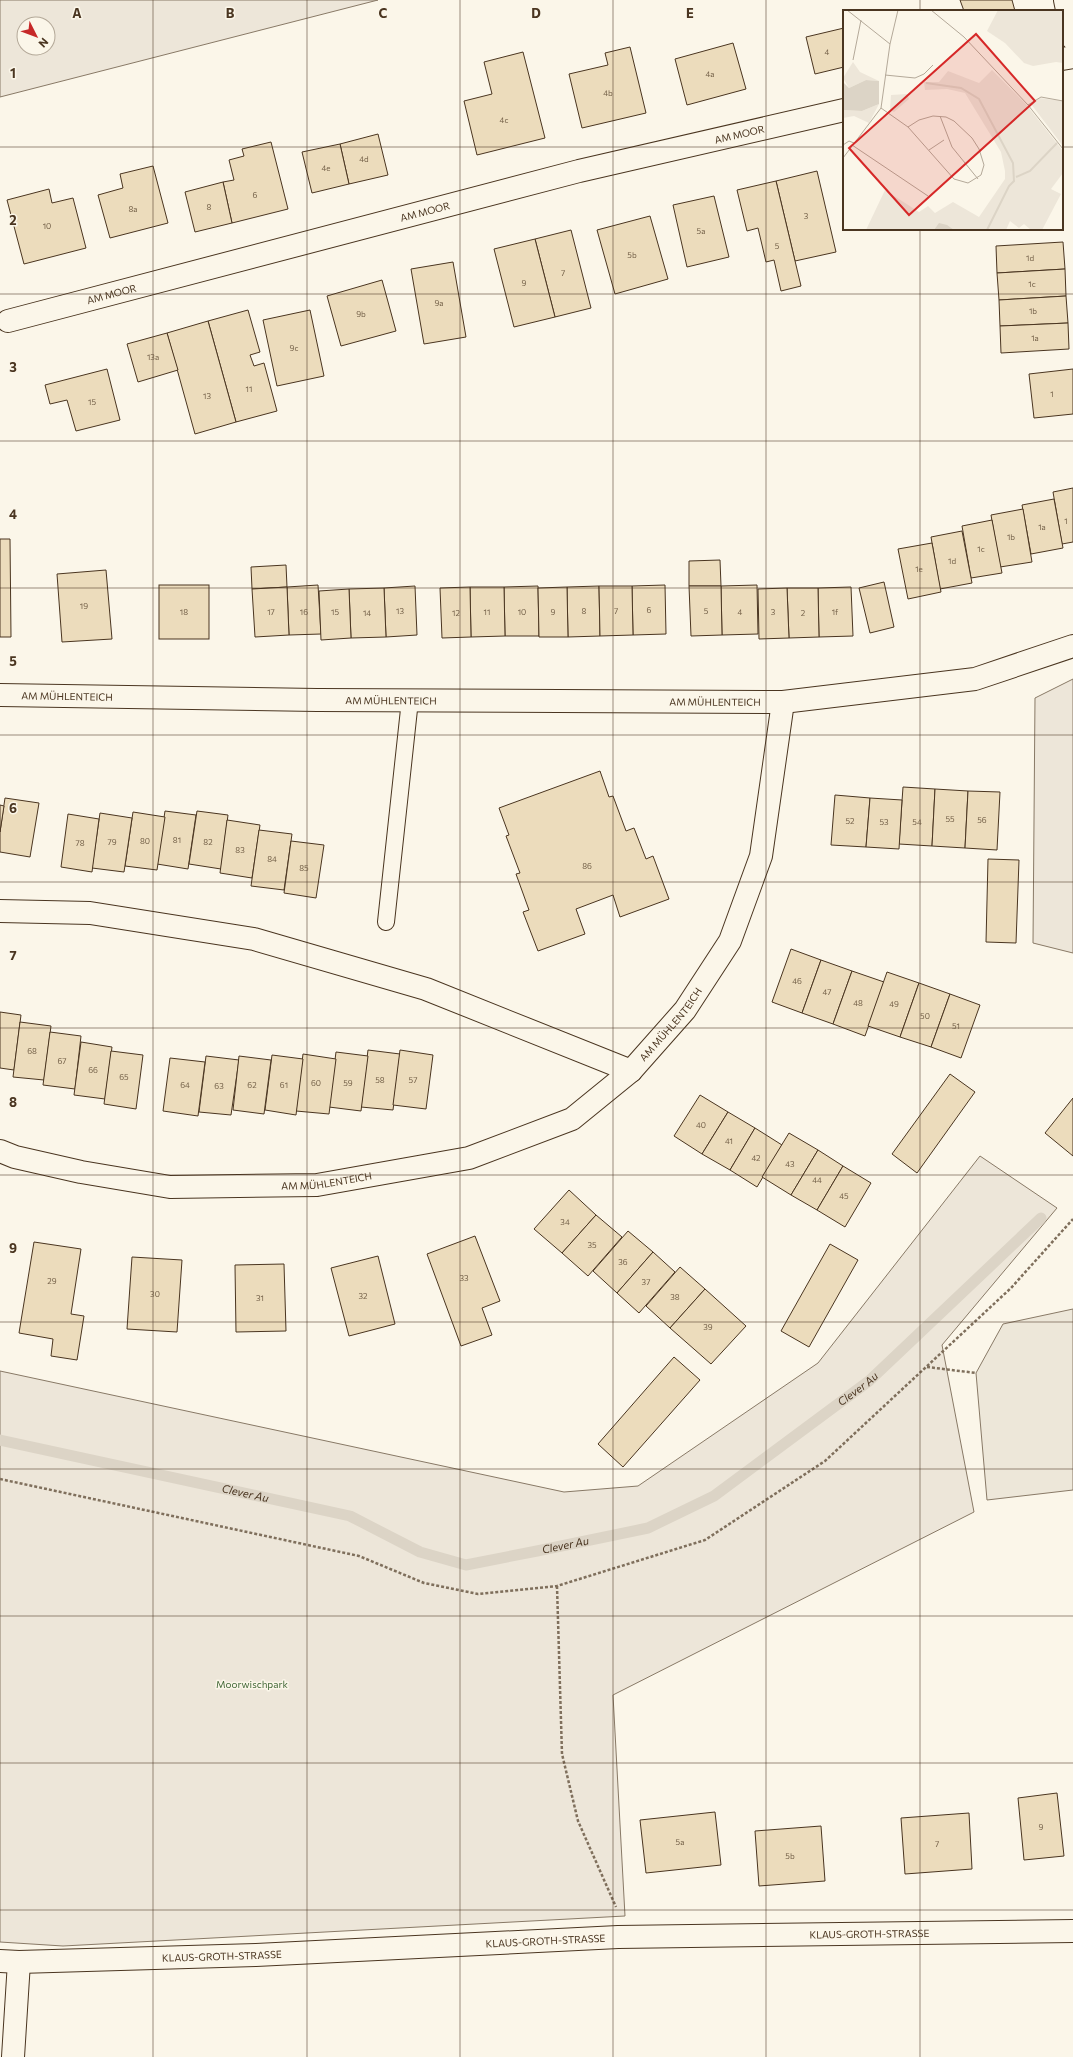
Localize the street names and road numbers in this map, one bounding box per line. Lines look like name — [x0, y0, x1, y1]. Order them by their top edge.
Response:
street label: AM MOOR — [713, 122, 766, 146]
street label: AM MOOR — [399, 199, 451, 224]
street label: AM MOOR — [85, 281, 138, 306]
street label: AM MÜHLENTEICH — [21, 689, 113, 703]
street label: AM MÜHLENTEICH — [345, 694, 437, 707]
street label: AM MÜHLENTEICH — [669, 696, 761, 708]
street label: AM MÜHLENTEICH — [637, 985, 704, 1063]
street label: AM MÜHLENTEICH — [281, 1169, 373, 1191]
street label: KLAUS-GROTH-STRASSE — [809, 1927, 929, 1940]
street label: KLAUS-GROTH-STRASSE — [485, 1932, 606, 1950]
street label: KLAUS-GROTH-STRASSE — [162, 1948, 282, 1964]

